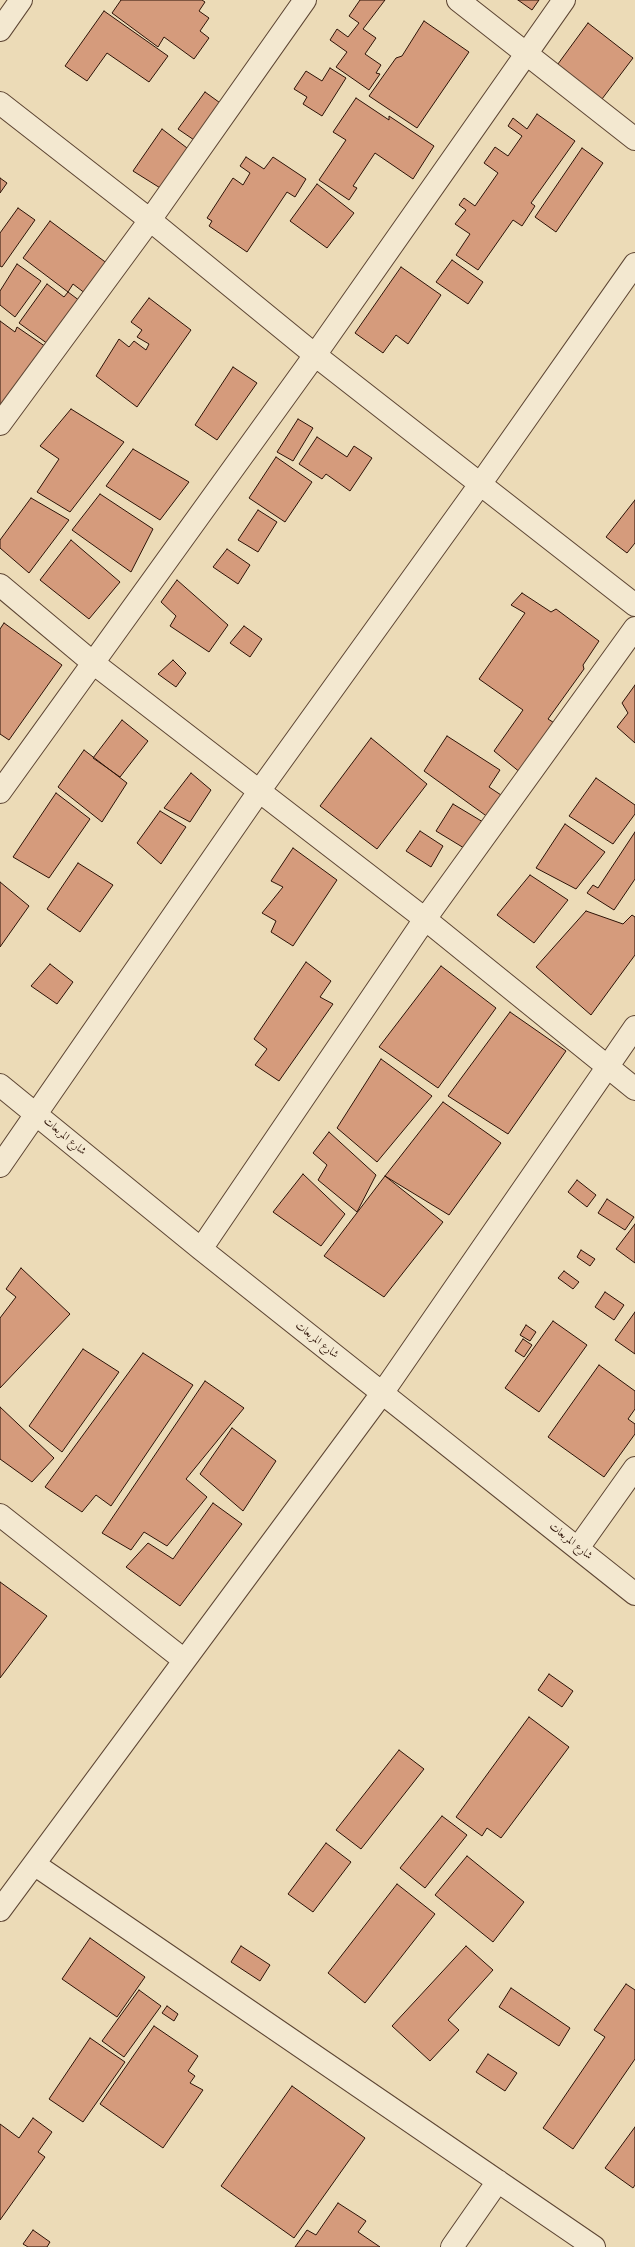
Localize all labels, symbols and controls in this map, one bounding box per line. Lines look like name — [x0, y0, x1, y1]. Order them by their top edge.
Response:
street label: شارع المربعات — [41, 1114, 89, 1158]
street label: شارع المربعات — [293, 1319, 341, 1361]
street label: شارع المربعات — [547, 1520, 595, 1562]

